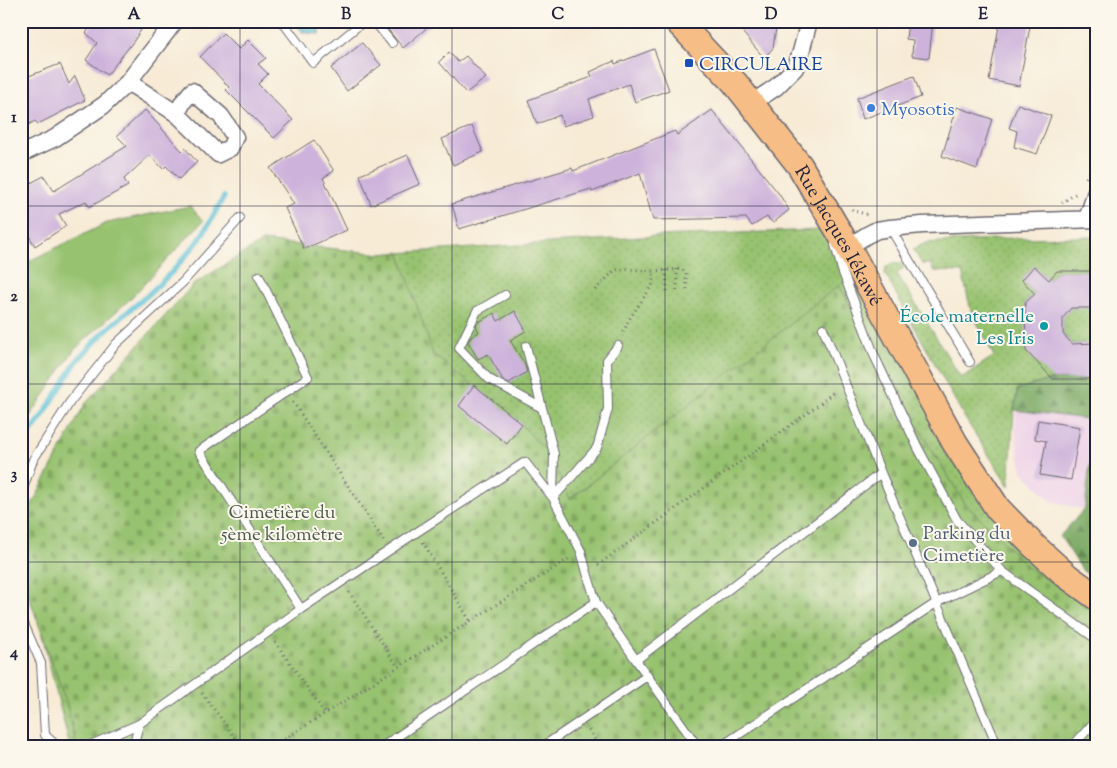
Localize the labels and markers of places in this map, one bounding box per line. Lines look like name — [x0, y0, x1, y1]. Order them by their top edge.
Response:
place label: CIRCULAIRE — [699, 52, 823, 79]
marker: CIRCULAIRE — [683, 57, 695, 69]
place label: Myosotis — [881, 97, 955, 124]
marker: Myosotis — [865, 102, 877, 114]
place label: École maternelle Les Iris — [900, 304, 1034, 353]
marker: École maternelle Les Iris — [1038, 320, 1050, 332]
place label: Parking du Cimetière — [923, 521, 1011, 570]
marker: Parking du Cimetière — [907, 537, 919, 549]

